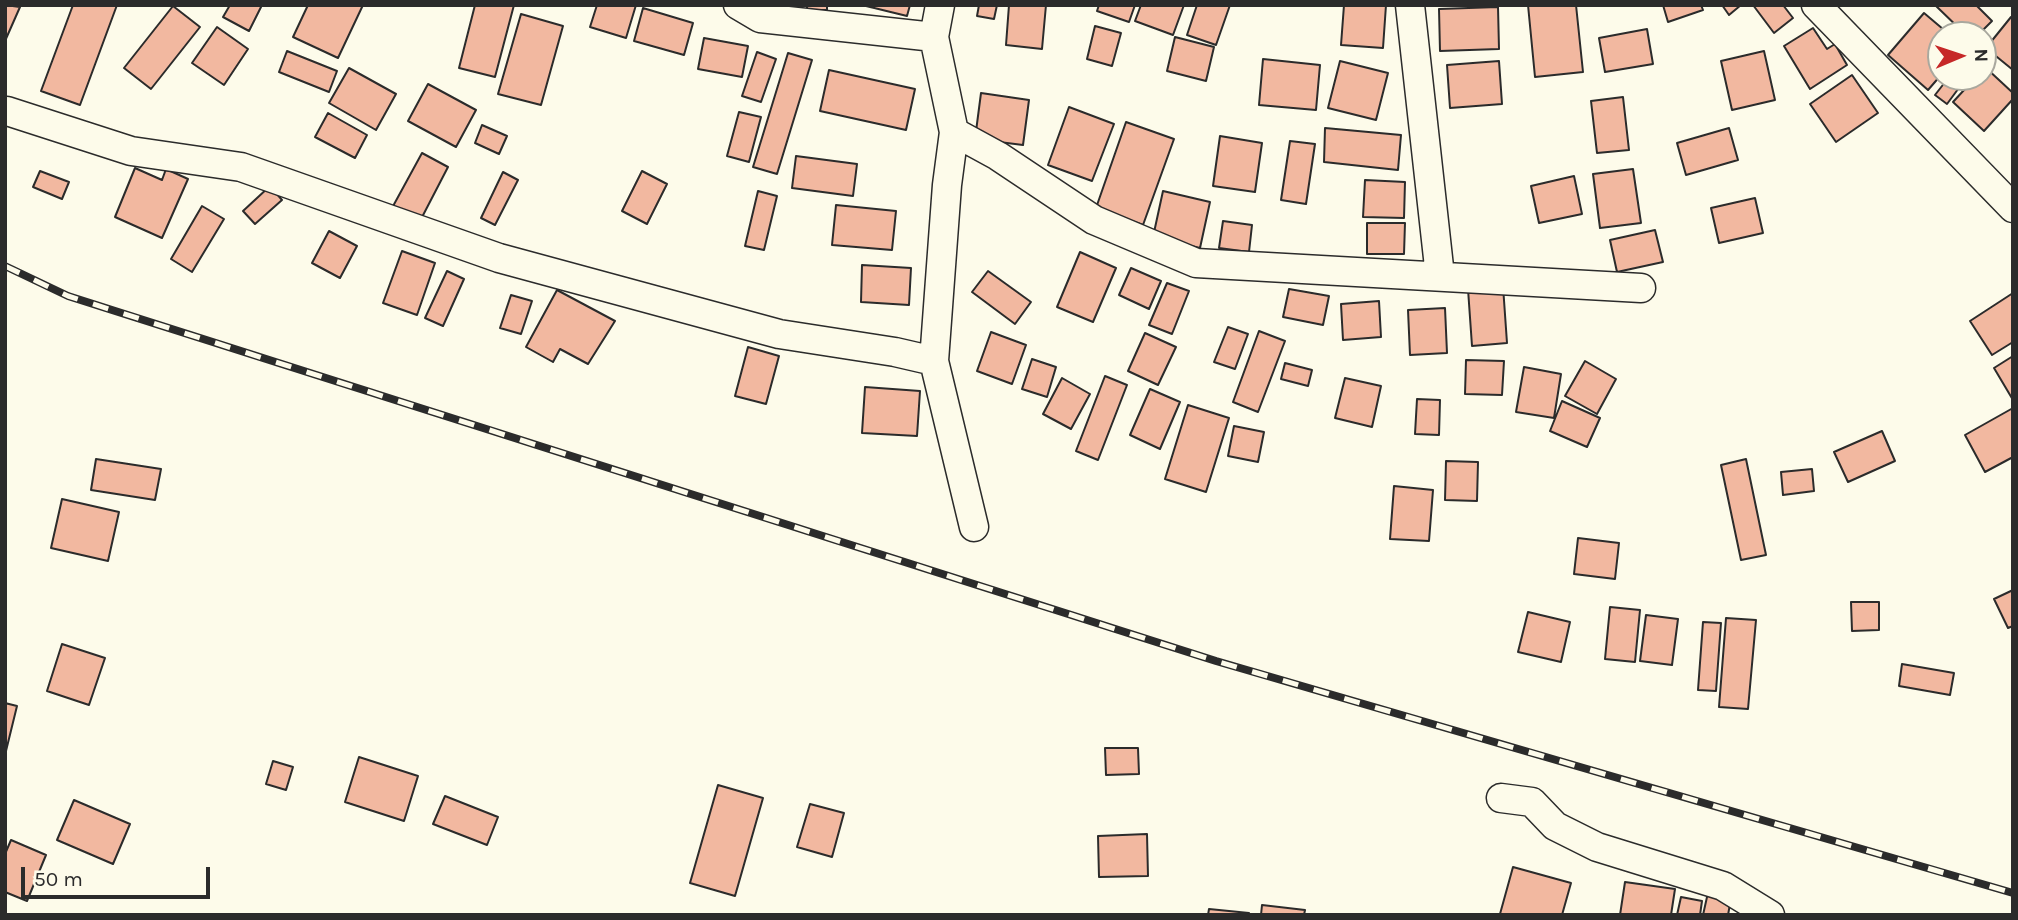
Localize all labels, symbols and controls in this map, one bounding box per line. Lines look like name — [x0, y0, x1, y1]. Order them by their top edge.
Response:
north arrow — [1927, 21, 1997, 91]
text: N — [1970, 48, 1992, 63]
scale bar — [24, 853, 214, 897]
text: 50 m — [34, 867, 83, 891]

